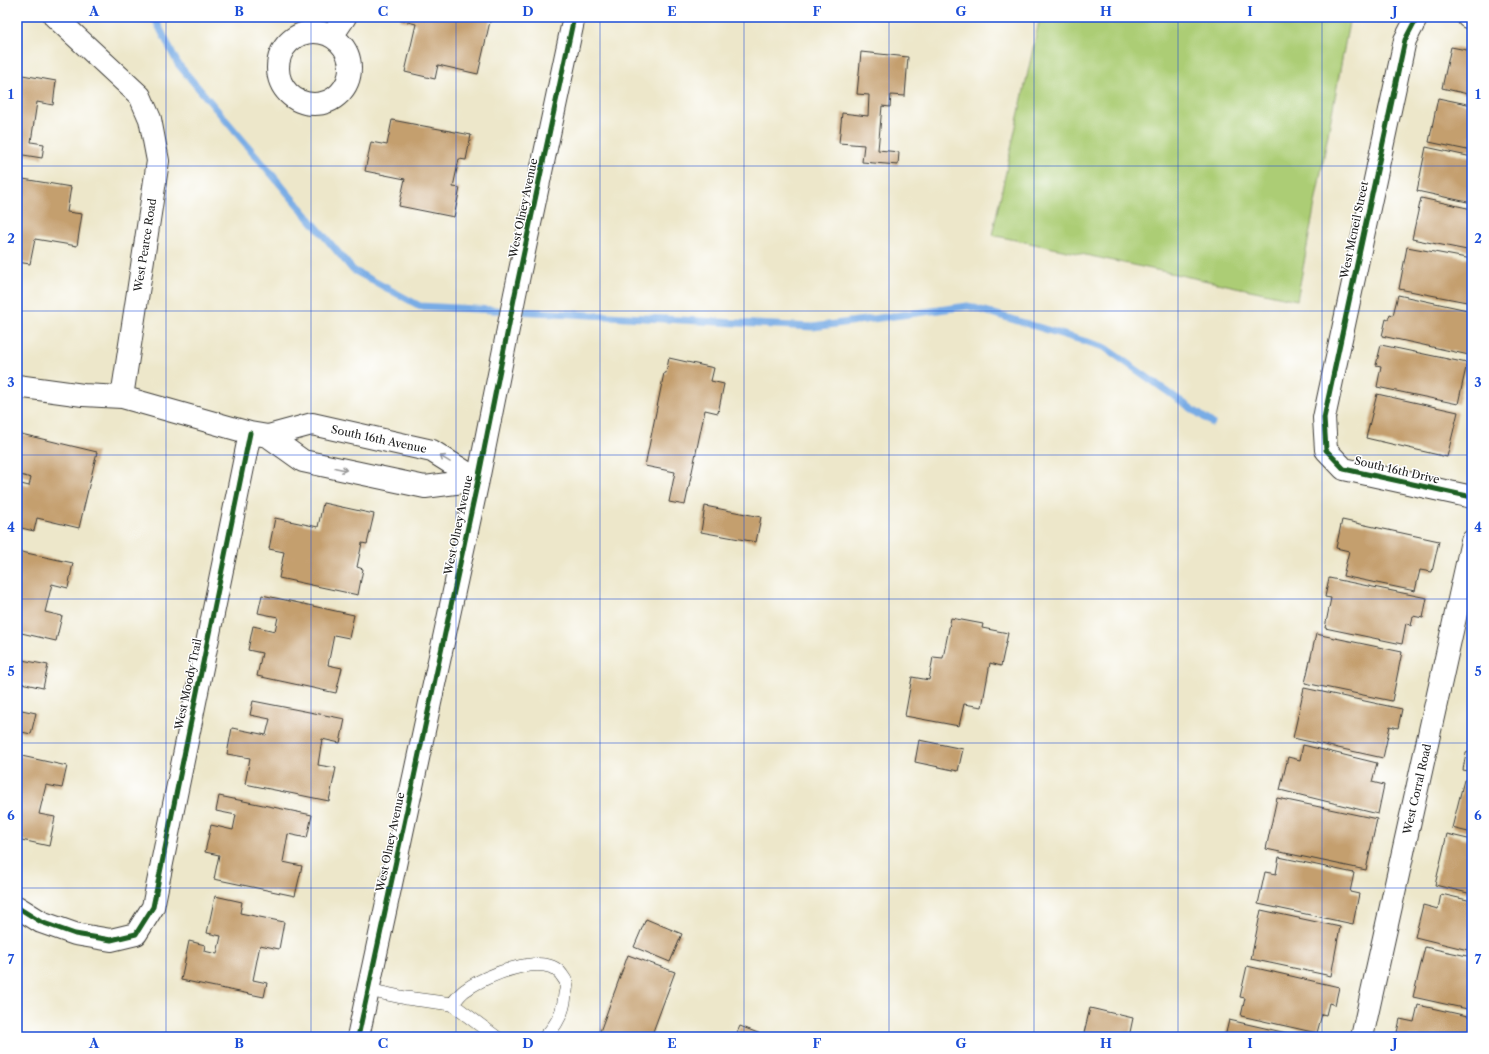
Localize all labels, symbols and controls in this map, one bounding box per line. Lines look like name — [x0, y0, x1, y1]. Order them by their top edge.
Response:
text: A — [88, 3, 100, 19]
text: B — [234, 3, 244, 19]
text: C — [378, 3, 388, 19]
text: D — [522, 3, 534, 19]
text: E — [667, 3, 677, 19]
text: F — [813, 3, 822, 19]
text: G — [955, 3, 967, 19]
text: H — [1100, 3, 1112, 19]
text: I — [1247, 3, 1253, 19]
text: J — [1390, 3, 1398, 19]
text: 1 — [8, 86, 14, 102]
text: 1 — [1475, 86, 1481, 102]
street label: West Olney Avenue — [505, 157, 540, 260]
street label: West Mcneil Street — [1337, 180, 1371, 281]
street label: West Pearce Road — [131, 197, 159, 294]
text: 2 — [7, 230, 15, 246]
text: 2 — [1474, 230, 1482, 246]
text: 3 — [7, 374, 15, 390]
text: 3 — [1474, 374, 1482, 390]
street label: South 16th Avenue — [330, 422, 428, 456]
street label: South 16th Drive — [1353, 453, 1441, 487]
one-way arrow — [439, 454, 451, 462]
one-way arrow — [334, 465, 347, 473]
street label: West Olney Avenue — [440, 474, 475, 577]
text: 4 — [7, 519, 15, 535]
text: 4 — [1474, 519, 1482, 535]
street label: West Moody Trail — [171, 636, 205, 732]
text: 5 — [7, 663, 15, 679]
text: 5 — [1474, 663, 1482, 679]
street label: West Corral Road — [1400, 742, 1434, 837]
street label: West Olney Avenue — [372, 791, 407, 894]
text: 6 — [7, 807, 15, 823]
text: 6 — [1474, 807, 1482, 823]
text: 7 — [8, 951, 15, 967]
text: 7 — [1475, 951, 1482, 967]
text: A — [88, 1035, 100, 1051]
text: B — [234, 1035, 244, 1051]
text: C — [378, 1035, 388, 1051]
text: D — [522, 1035, 534, 1051]
text: E — [667, 1035, 677, 1051]
text: F — [813, 1035, 822, 1051]
text: G — [955, 1035, 967, 1051]
text: H — [1100, 1035, 1112, 1051]
text: I — [1247, 1035, 1253, 1051]
text: J — [1390, 1035, 1398, 1051]

